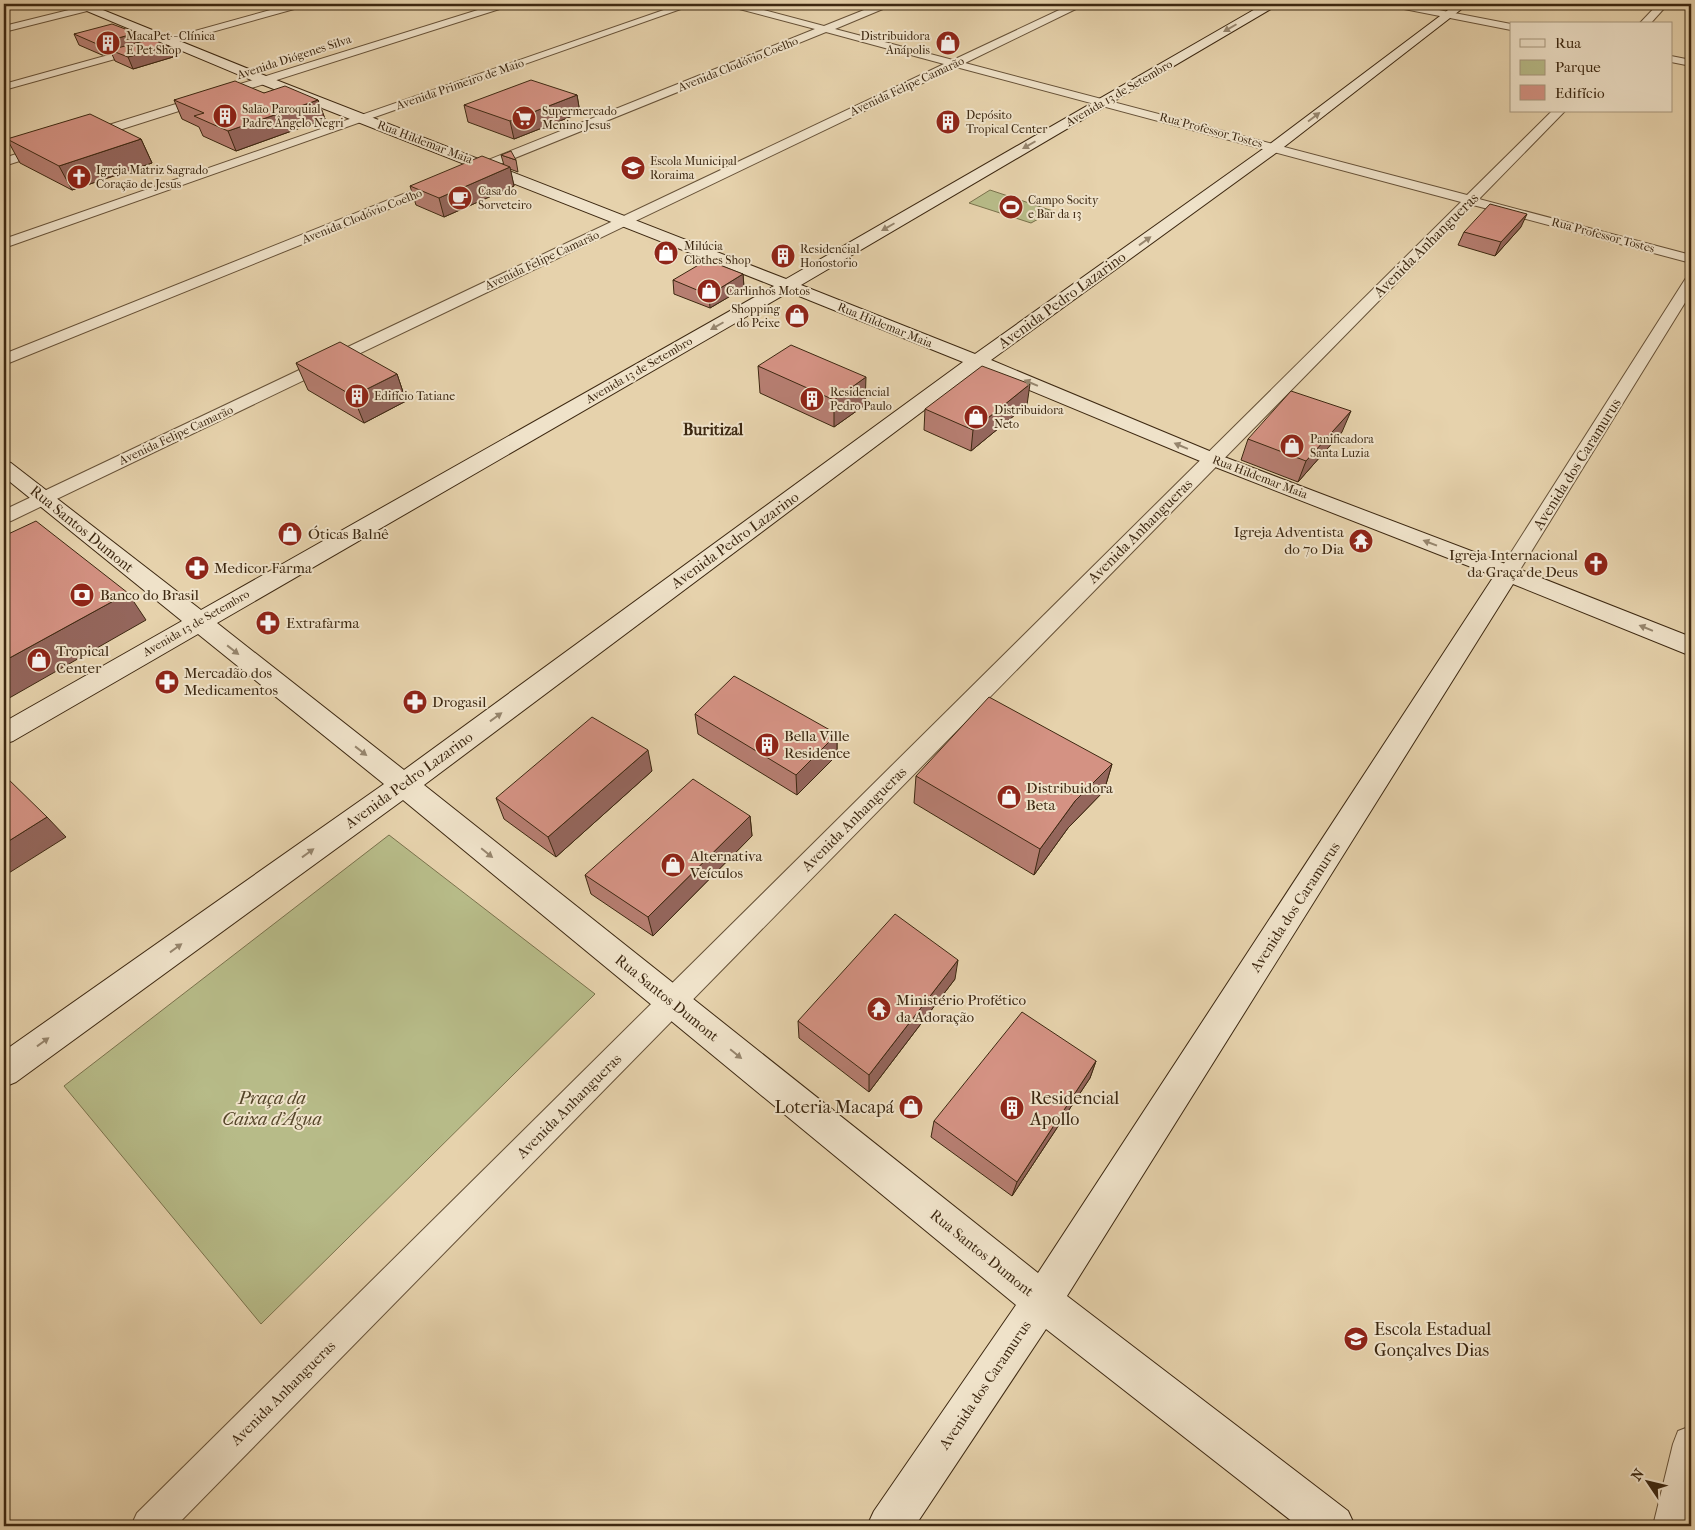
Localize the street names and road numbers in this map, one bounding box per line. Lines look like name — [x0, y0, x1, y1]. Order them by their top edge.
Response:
street label: Avenida Diógenes Silva — [234, 32, 353, 82]
street label: Avenida Clodóvio Coelho — [675, 33, 800, 95]
street label: Avenida Felipe Camarão — [847, 53, 966, 119]
street label: Avenida Primeiro de Maio — [393, 56, 526, 113]
street label: Avenida 13 de Setembro — [1062, 57, 1175, 130]
street label: Rua Professor Tostes — [1158, 110, 1265, 151]
street label: Rua Hildemar Maia — [375, 117, 475, 167]
street label: Avenida Clodóvio Coelho — [299, 185, 424, 247]
street label: Avenida Anhangueras — [1369, 189, 1482, 302]
street label: Rua Professor Tostes — [1550, 215, 1657, 256]
street label: Avenida Felipe Camarão — [482, 227, 601, 293]
street label: Avenida Pedro Lazarino — [994, 247, 1130, 353]
street label: Rua Hildemar Maia — [836, 300, 935, 351]
street label: Avenida 13 de Setembro — [582, 334, 695, 407]
street label: Avenida dos Caramurus — [1529, 395, 1625, 534]
street label: Avenida Felipe Camarão — [116, 402, 235, 468]
street label: Rua Hildemar Maia — [1210, 452, 1310, 502]
street label: Avenida Anhangueras — [1083, 475, 1196, 588]
street label: Rua Santos Dumont — [27, 482, 138, 577]
street label: Avenida Pedro Lazarino — [667, 487, 803, 593]
street label: Avenida 13 de Setembro — [139, 587, 252, 660]
street label: Avenida Pedro Lazarino — [341, 727, 477, 833]
street label: Avenida Anhangueras — [797, 763, 910, 876]
street label: Avenida dos Caramurus — [1246, 838, 1344, 976]
street label: Rua Santos Dumont — [612, 951, 723, 1046]
street label: Avenida Anhangueras — [512, 1050, 625, 1163]
street label: Rua Santos Dumont — [927, 1206, 1038, 1301]
street label: Avenida dos Caramurus — [935, 1317, 1035, 1454]
street label: Avenida Anhangueras — [226, 1337, 339, 1450]

